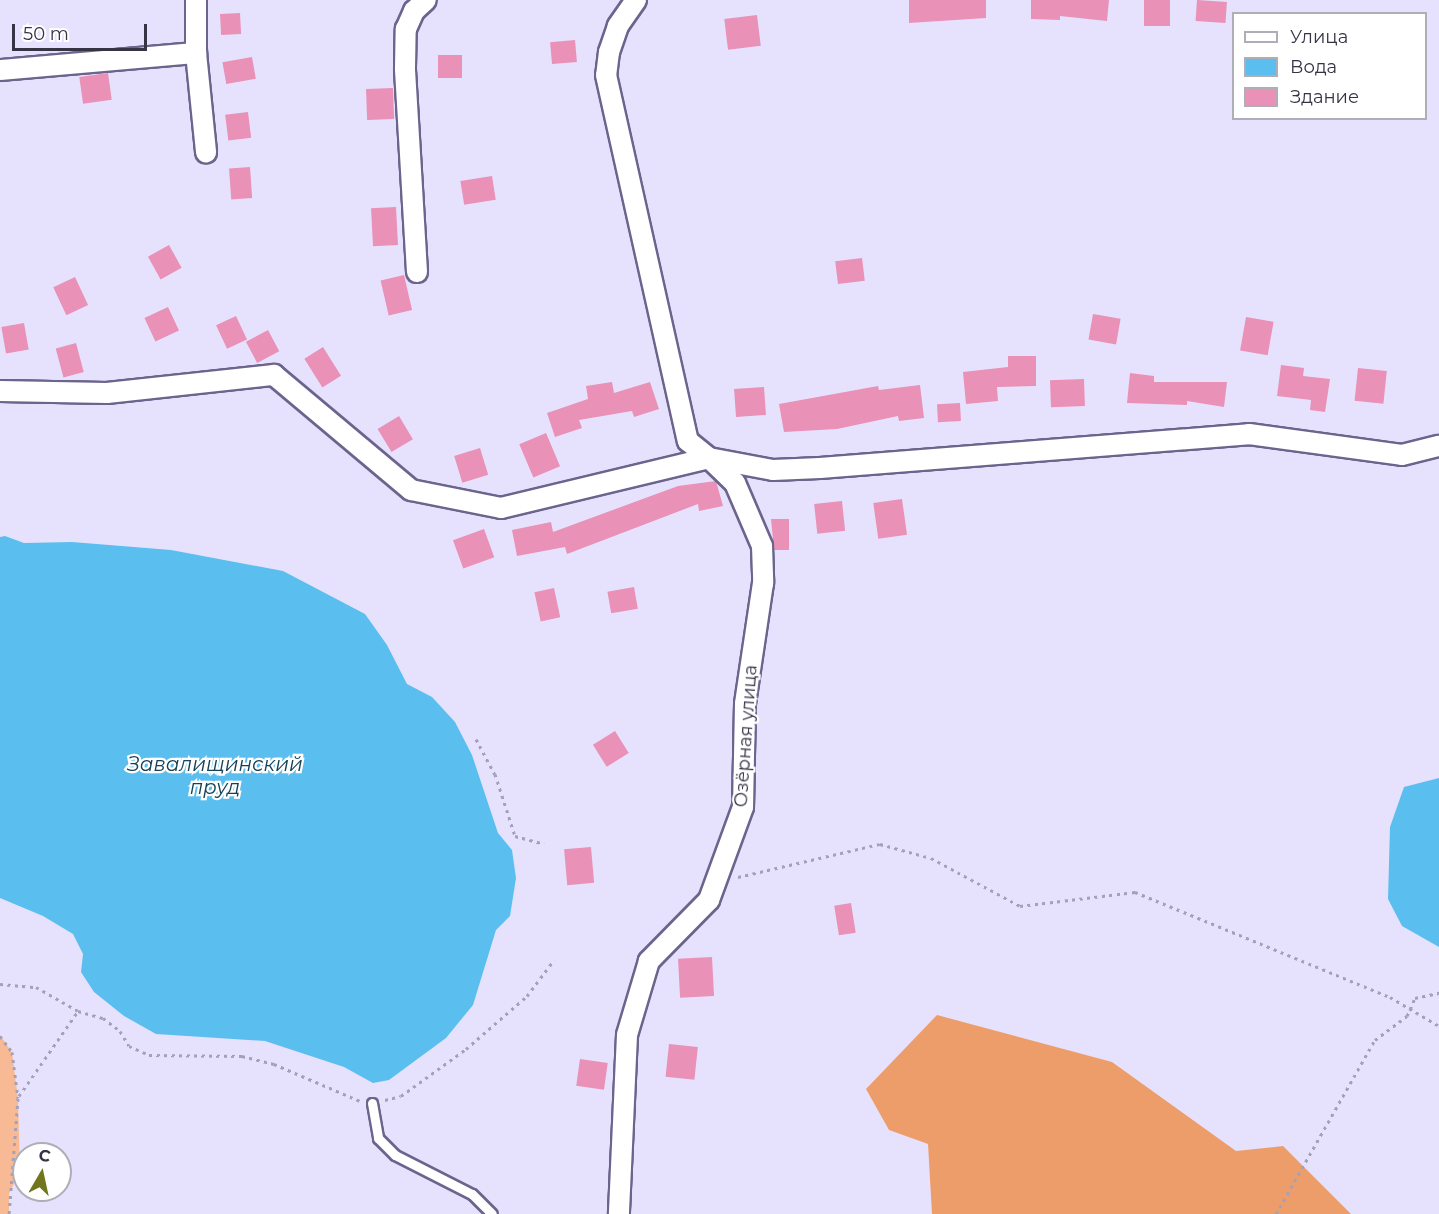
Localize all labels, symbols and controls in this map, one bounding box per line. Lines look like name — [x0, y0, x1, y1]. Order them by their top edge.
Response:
scale bar — [15, 12, 150, 50]
legend — [1232, 12, 1427, 120]
text: 50 m — [23, 23, 69, 45]
text: Улица — [1290, 26, 1348, 48]
text: Вода — [1290, 56, 1337, 78]
text: Здание — [1290, 86, 1359, 108]
street label: Озёрная улица — [730, 664, 762, 808]
water label: Завалищинский пруд — [127, 752, 303, 799]
north arrow — [12, 1142, 72, 1202]
text: С — [37, 1145, 52, 1166]

